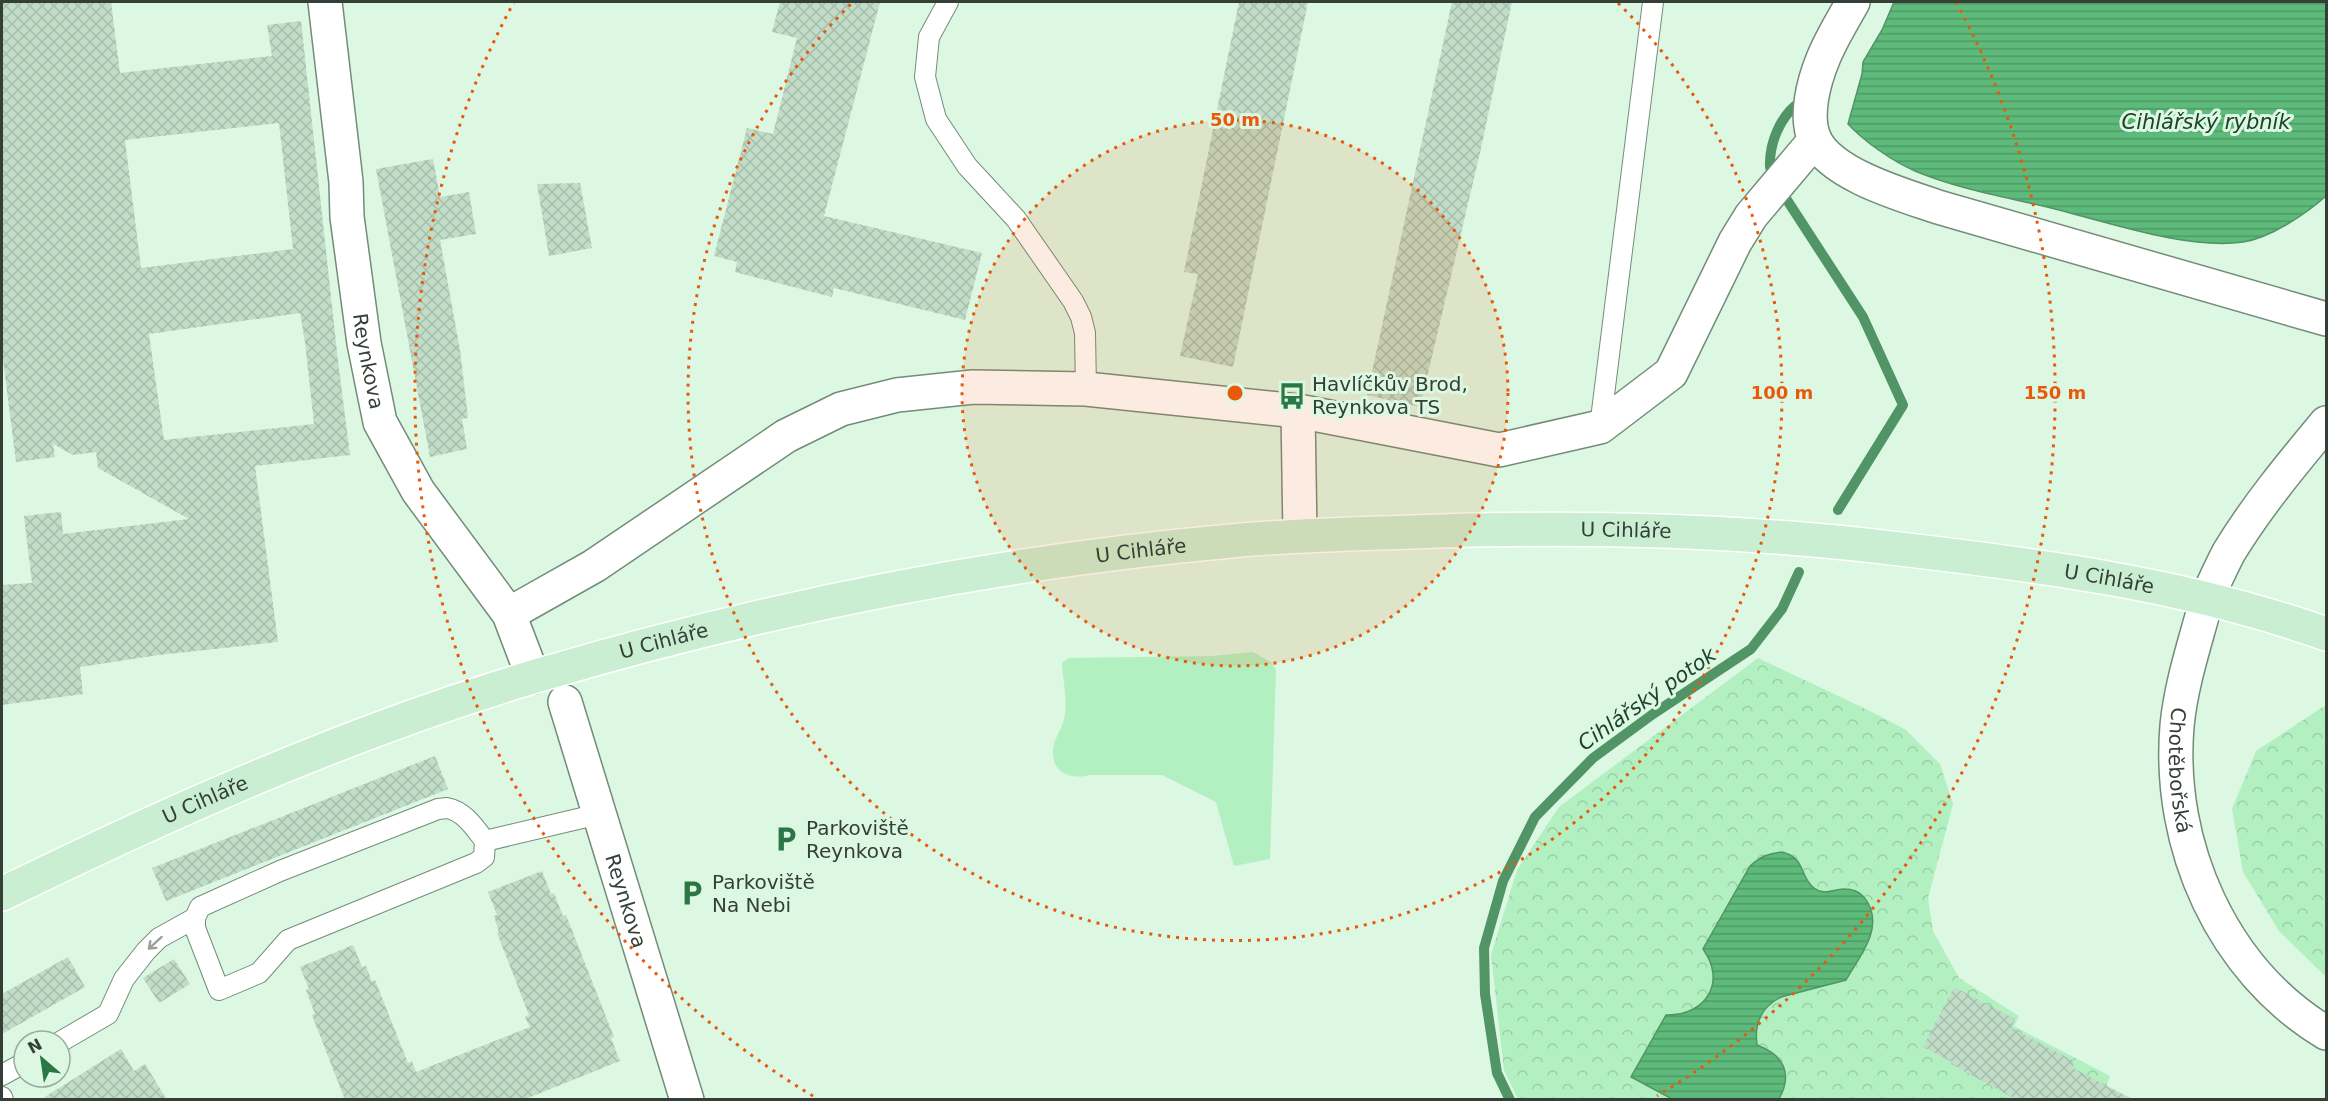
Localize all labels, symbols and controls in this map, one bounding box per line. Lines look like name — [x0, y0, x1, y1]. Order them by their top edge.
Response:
text: 50 m — [1210, 109, 1260, 130]
water label: Cihlářský rybník — [2121, 110, 2291, 134]
street label: Reynkova — [348, 312, 389, 411]
place label: Havlíčkův Brod, Reynkova TS — [1312, 372, 1468, 419]
bus stop icon: Havlíčkův Brod, Reynkova TS — [1277, 381, 1307, 411]
text: 100 m — [1751, 382, 1813, 403]
text: 150 m — [2024, 382, 2086, 403]
centre of rings — [1225, 383, 1245, 403]
street label: U Cihláře — [1580, 517, 1672, 543]
street label: U Cihláře — [1094, 533, 1187, 568]
street label: U Cihláře — [2062, 559, 2156, 599]
street label: U Cihláře — [617, 618, 711, 664]
water label: Cihlářský potok — [1573, 642, 1721, 756]
street label: Chotěbořská — [2164, 706, 2197, 835]
street label: U Cihláře — [158, 770, 252, 829]
place label: Parkoviště Reynkova — [806, 816, 909, 863]
parking icon: Parkoviště Reynkova — [771, 824, 801, 854]
street label: Reynkova — [600, 851, 652, 951]
place label: Parkoviště Na Nebi — [712, 870, 815, 917]
parking icon: Parkoviště Na Nebi — [677, 878, 707, 908]
one-way arrow — [147, 936, 162, 950]
north arrow — [12, 1029, 72, 1089]
text: N — [25, 1035, 45, 1058]

